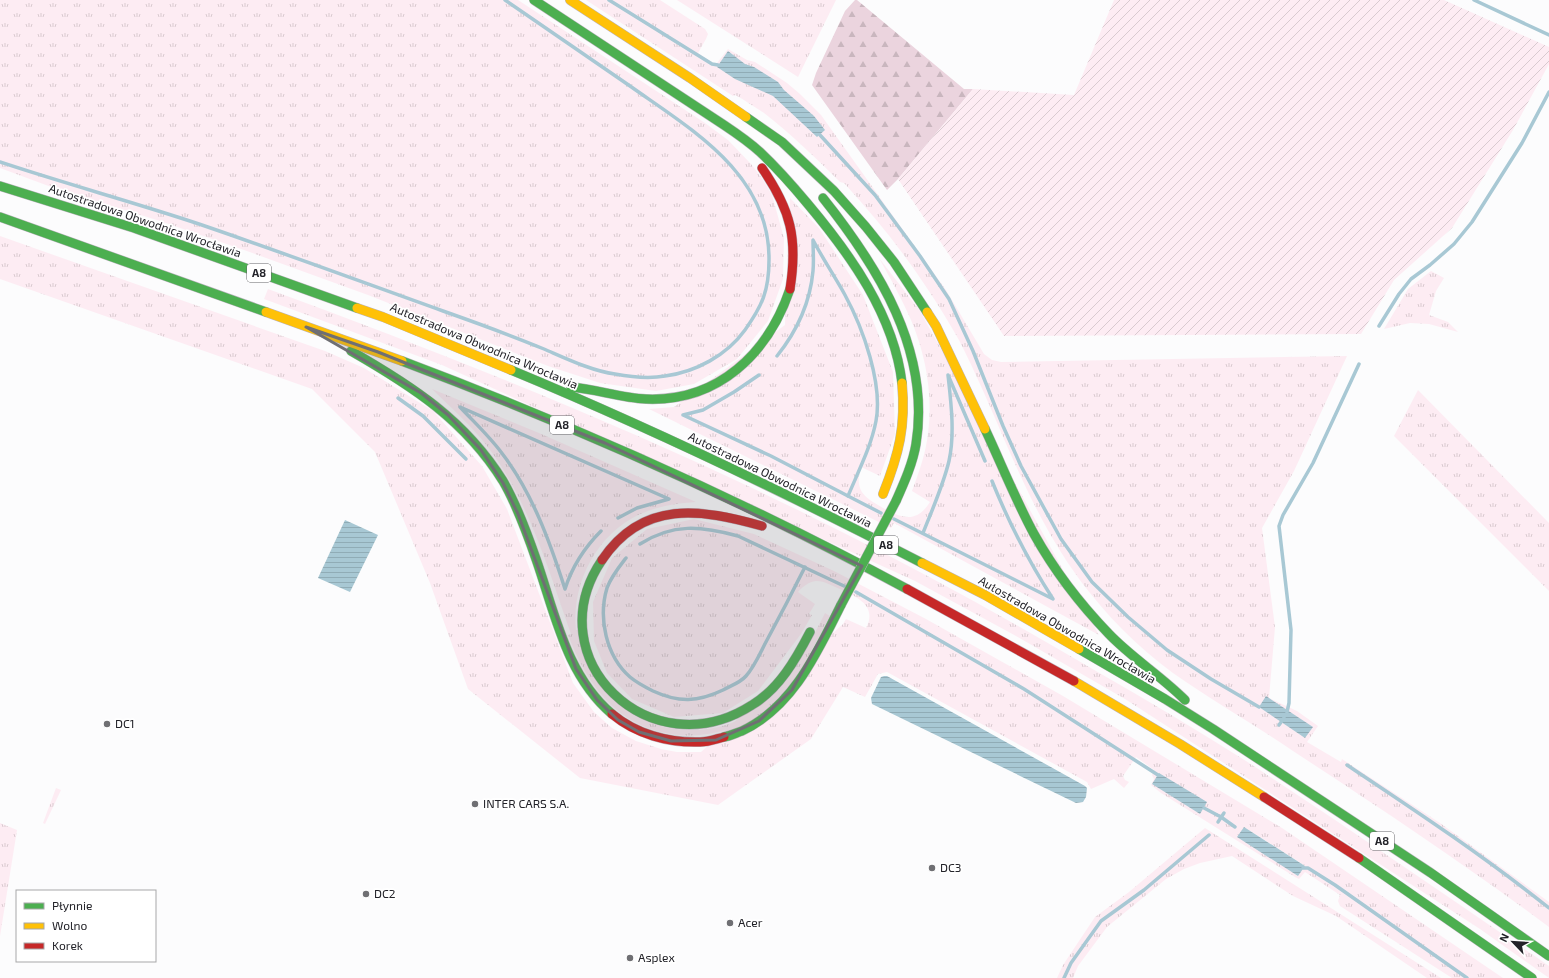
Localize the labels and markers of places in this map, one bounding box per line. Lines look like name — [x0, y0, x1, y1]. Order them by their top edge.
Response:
place label: DC1 — [115, 716, 135, 730]
marker: DC1 — [102, 719, 112, 729]
place label: INTER CARS S.A. — [483, 796, 569, 810]
marker: INTER CARS S.A. — [470, 799, 480, 809]
place label: DC3 — [940, 860, 961, 874]
marker: DC3 — [927, 863, 937, 873]
place label: DC2 — [374, 886, 396, 900]
marker: DC2 — [361, 889, 371, 899]
place label: Acer — [738, 915, 763, 929]
marker: Acer — [725, 918, 735, 928]
place label: Asplex — [638, 950, 676, 964]
marker: Asplex — [625, 953, 635, 963]

